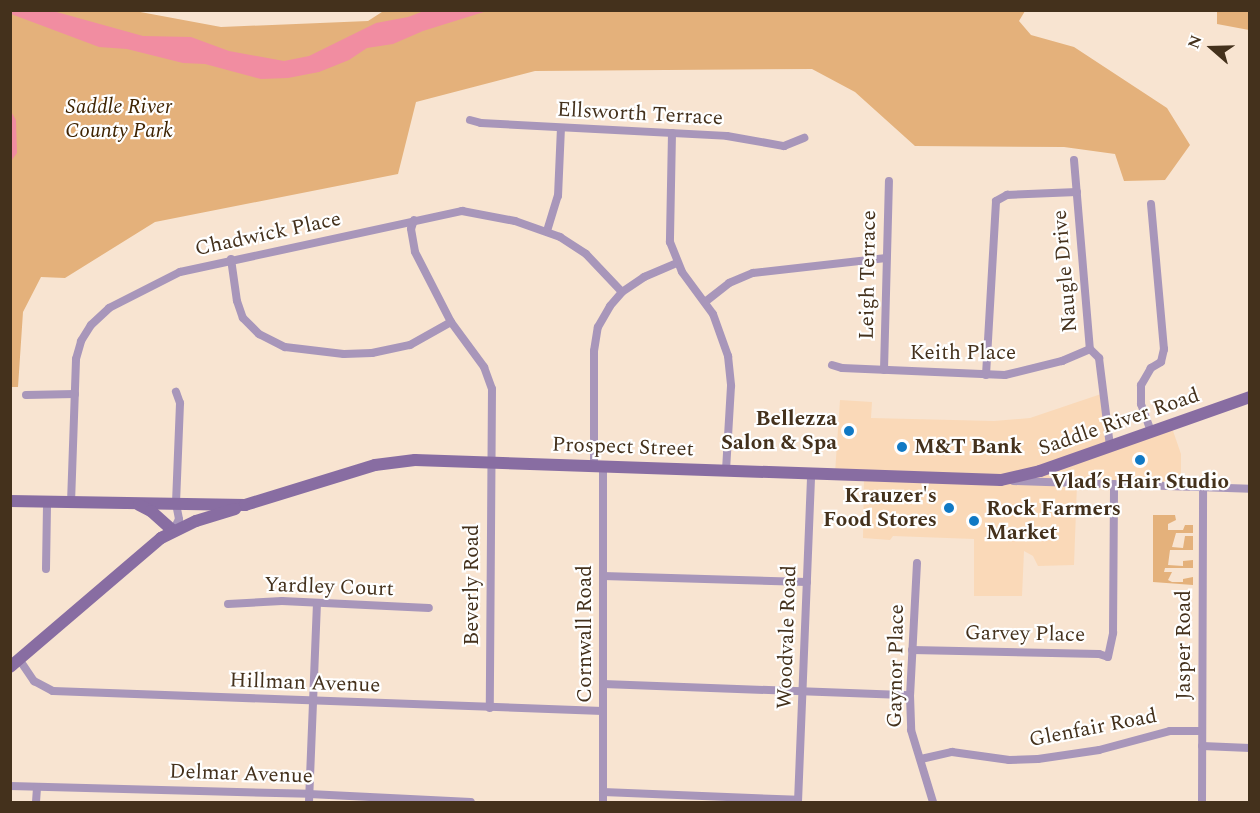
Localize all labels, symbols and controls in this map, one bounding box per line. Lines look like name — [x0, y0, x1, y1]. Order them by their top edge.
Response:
north arrow — [1182, 18, 1242, 78]
text: N — [1182, 32, 1209, 52]
park label: Saddle River County Park — [65, 94, 173, 144]
street label: Ellsworth Terrace — [556, 97, 724, 131]
street label: Chadwick Place — [193, 206, 343, 262]
street label: Naugle Drive — [1047, 209, 1083, 333]
street label: Leigh Terrace — [854, 210, 882, 340]
street label: Keith Place — [910, 340, 1016, 366]
street label: Saddle River Road — [1035, 383, 1203, 461]
place label: Bellezza Salon & Spa — [721, 406, 837, 456]
marker: Bellezza Salon & Spa — [842, 424, 856, 438]
street label: Prospect Street — [552, 432, 694, 462]
place label: M&T Bank — [914, 434, 1022, 460]
marker: M&T Bank — [895, 440, 909, 454]
marker: Vlad’s Hair Studio — [1133, 453, 1147, 467]
place label: Vlad’s Hair Studio — [1051, 469, 1229, 495]
place label: Krauzer's Food Stores — [823, 483, 937, 533]
place label: Rock Farmers Market — [986, 496, 1121, 546]
marker: Krauzer's Food Stores — [942, 501, 956, 515]
marker: Rock Farmers Market — [967, 514, 981, 528]
street label: Beverly Road — [459, 524, 485, 646]
street label: Cornwall Road — [572, 565, 598, 703]
street label: Woodvale Road — [772, 565, 802, 709]
street label: Yardley Court — [264, 572, 394, 602]
street label: Jasper Road — [1171, 590, 1197, 700]
street label: Gaynor Place — [882, 604, 910, 728]
street label: Garvey Place — [965, 620, 1085, 648]
street label: Hillman Avenue — [229, 668, 381, 698]
street label: Glenfair Road — [1027, 703, 1159, 753]
street label: Delmar Avenue — [169, 759, 313, 789]

